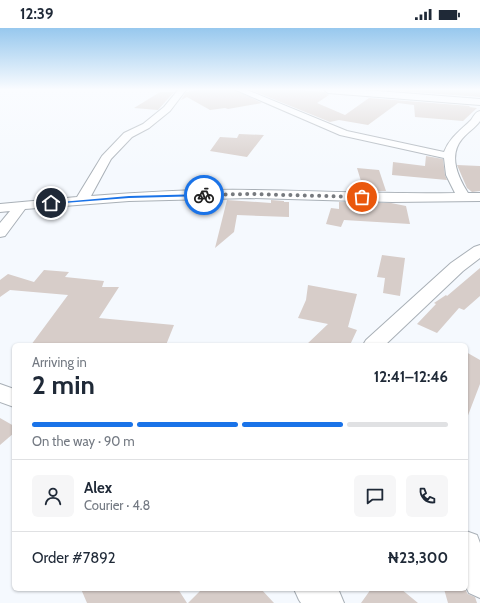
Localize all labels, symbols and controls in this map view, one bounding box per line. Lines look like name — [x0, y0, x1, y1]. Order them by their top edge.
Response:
text: 12:39 — [20, 5, 53, 23]
courier — [184, 175, 224, 215]
pin — [345, 180, 379, 214]
icon: bike — [193, 184, 215, 206]
pin — [34, 186, 68, 220]
icon: bag — [351, 186, 373, 208]
icon: home — [40, 192, 62, 214]
text: Arriving in — [32, 354, 87, 370]
text: 12:41–12:46 — [374, 368, 448, 386]
text: 2 min — [32, 369, 95, 401]
text: On the way · 90 m — [32, 433, 135, 449]
button: person — [32, 475, 74, 517]
button: chat — [354, 475, 396, 517]
button: phone — [406, 475, 448, 517]
text: Alex — [84, 479, 112, 497]
text: Courier · 4.8 — [84, 497, 150, 513]
text: Order #7892 — [32, 549, 116, 567]
text: ₦23,300 — [387, 549, 448, 567]

